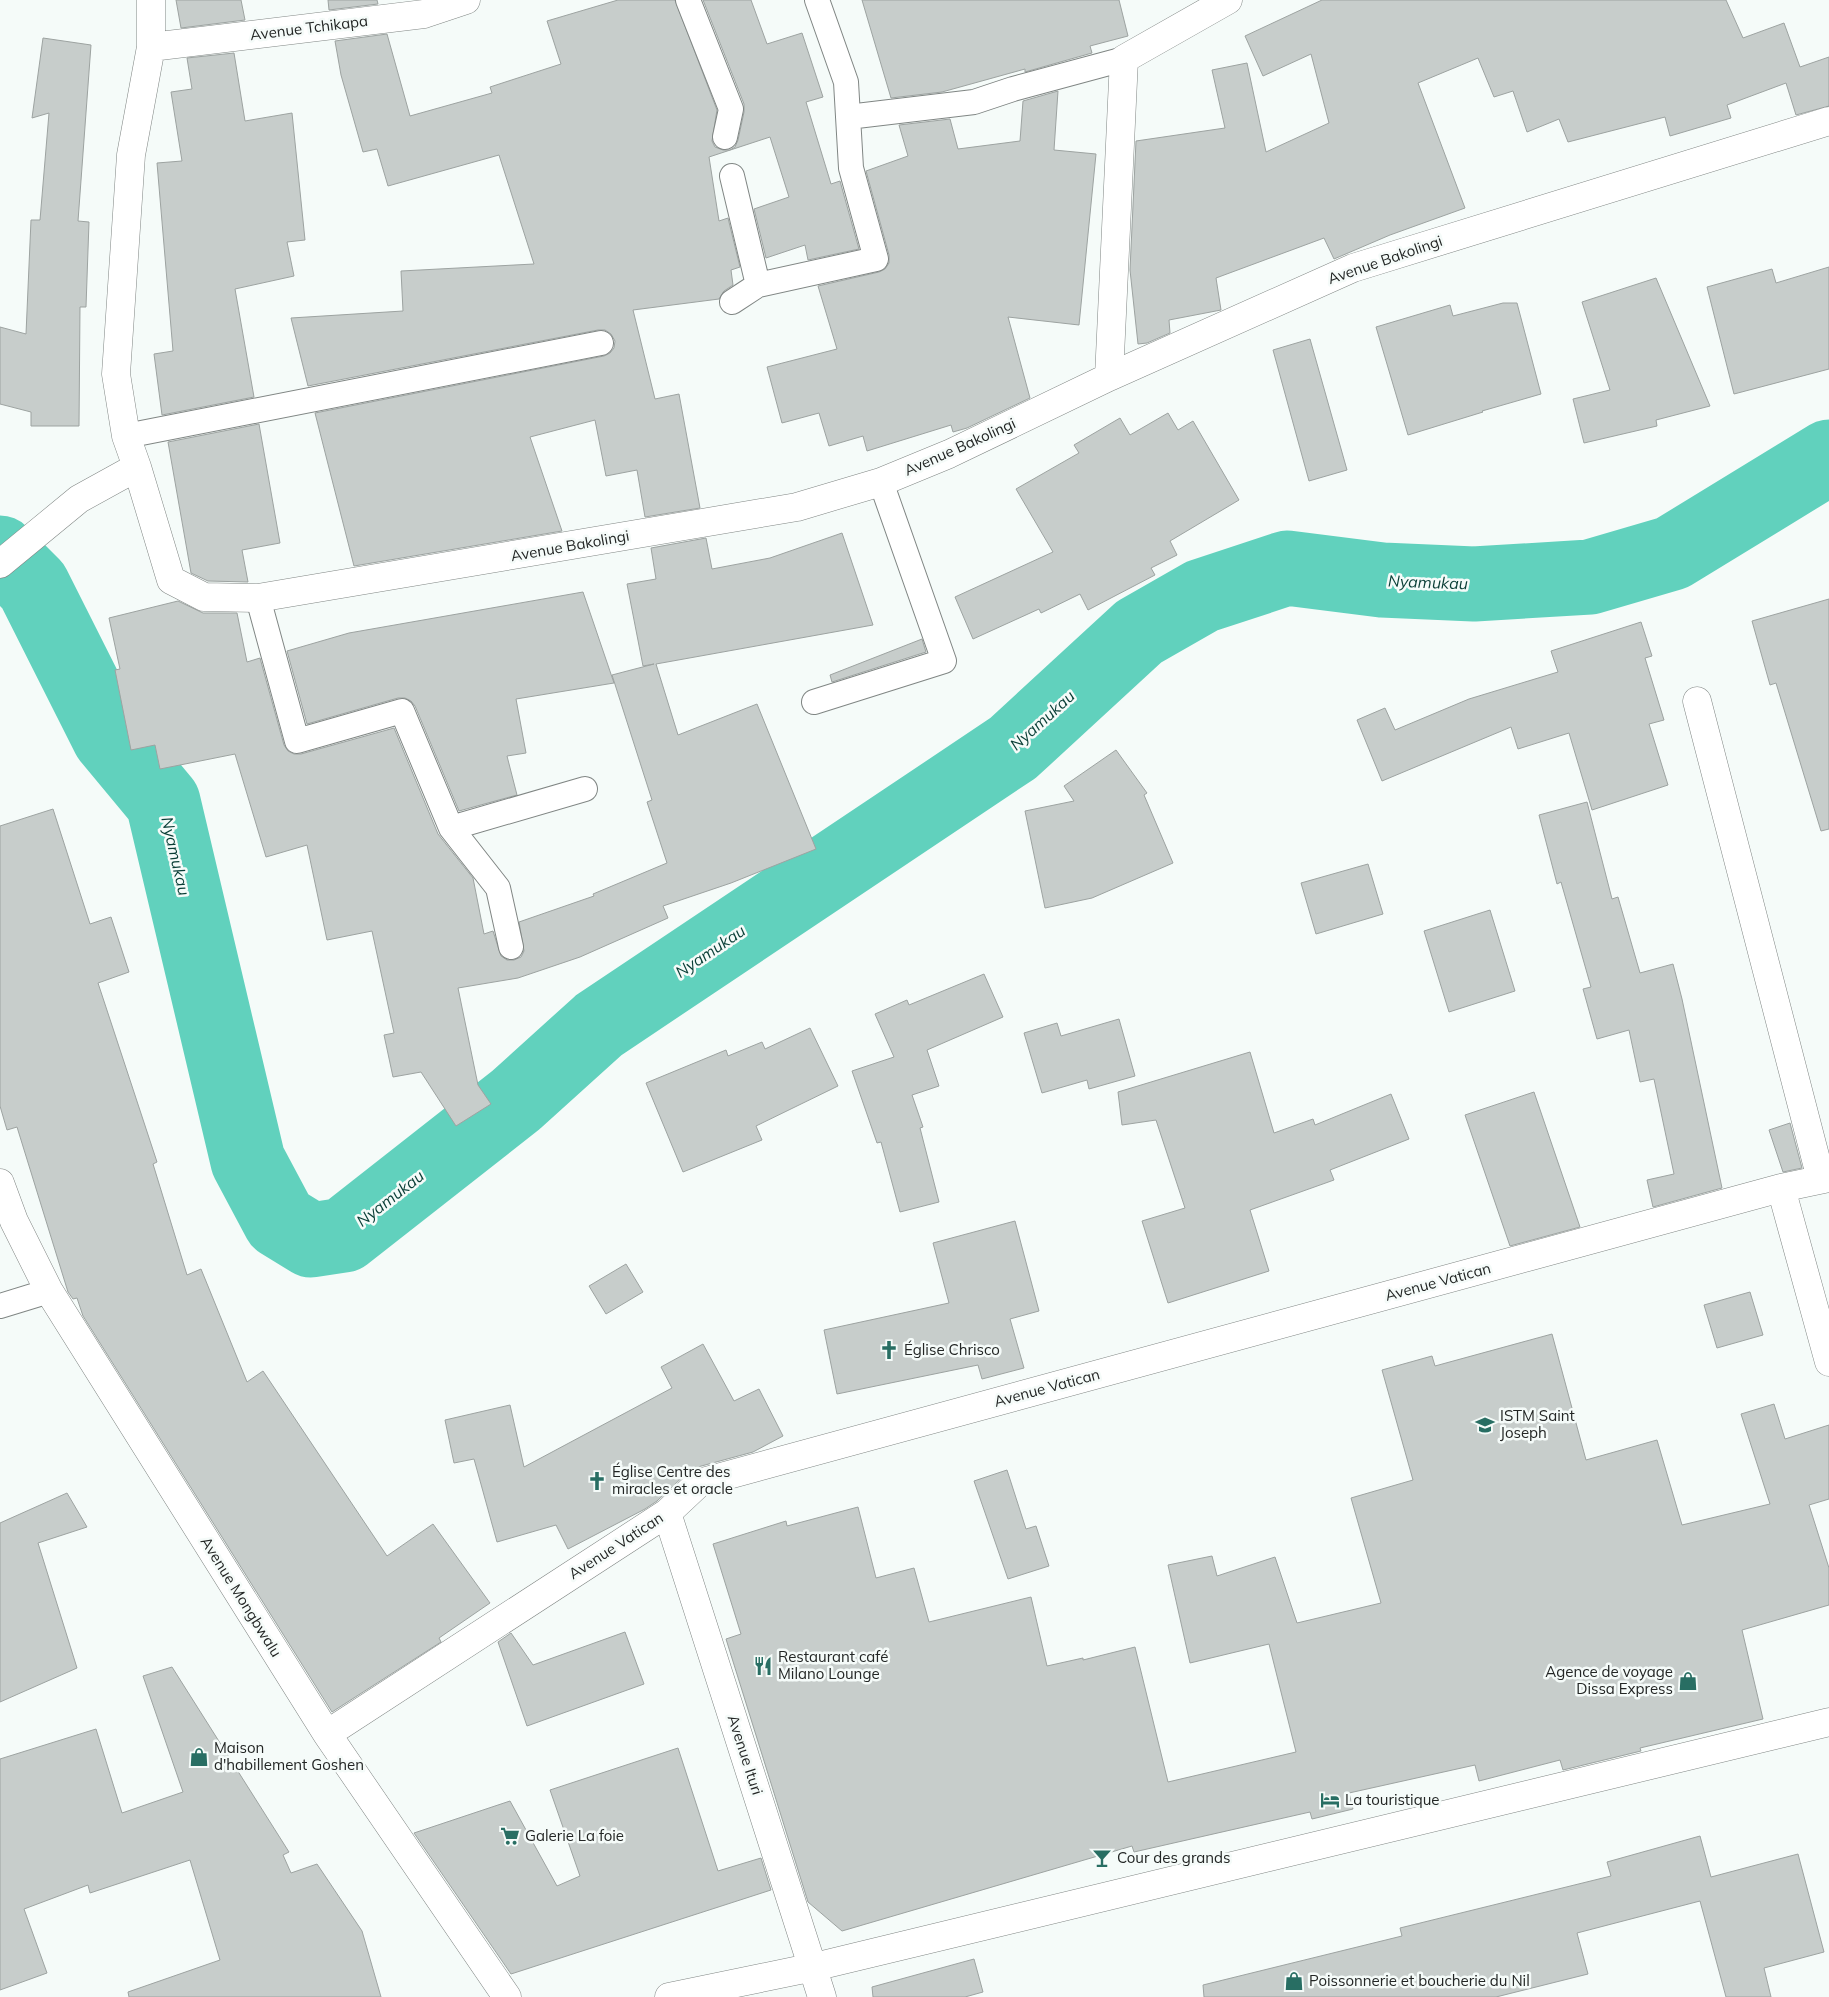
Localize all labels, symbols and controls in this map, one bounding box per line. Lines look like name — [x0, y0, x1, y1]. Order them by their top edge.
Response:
street label: Avenue Tchikapa — [249, 11, 369, 44]
street label: Avenue Bakolingi — [1325, 231, 1445, 288]
street label: Avenue Bakolingi — [901, 413, 1018, 480]
street label: Avenue Bakolingi — [509, 526, 631, 565]
water label: Nyamukau — [1388, 571, 1468, 593]
water label: Nyamukau — [1006, 686, 1078, 754]
water label: Nyamukau — [157, 815, 195, 897]
water label: Nyamukau — [671, 920, 749, 982]
water label: Nyamukau — [352, 1165, 428, 1231]
street label: Avenue Vatican — [1383, 1258, 1493, 1305]
church icon: Église Chrisco — [878, 1339, 900, 1361]
place label: Église Chrisco — [904, 1340, 1000, 1359]
street label: Avenue Vatican — [992, 1364, 1102, 1411]
place label: ISTM Saint Joseph — [1500, 1406, 1575, 1442]
school or university icon: ISTM Saint Joseph — [1474, 1414, 1496, 1436]
place label: Église Centre des miracles et oracle — [612, 1462, 733, 1498]
church icon: Église Centre des miracles et oracle — [586, 1470, 608, 1492]
street label: Avenue Vatican — [565, 1508, 667, 1583]
street label: Avenue Mongbwalu — [197, 1533, 286, 1660]
place label: Restaurant café Milano Lounge — [778, 1647, 888, 1683]
restaurant icon: Restaurant café Milano Lounge — [752, 1655, 774, 1677]
place label: Agence de voyage Dissa Express — [1545, 1662, 1673, 1698]
shop icon: Agence de voyage Dissa Express — [1677, 1670, 1699, 1692]
street label: Avenue Ituri — [724, 1712, 767, 1797]
place label: Maison d'habillement Goshen — [214, 1738, 364, 1774]
shop icon: Maison d'habillement Goshen — [188, 1746, 210, 1768]
hotel icon: La touristique — [1319, 1789, 1341, 1811]
place label: La touristique — [1345, 1790, 1440, 1809]
supermarket icon: Galerie La foie — [499, 1825, 521, 1847]
place label: Galerie La foie — [525, 1826, 624, 1845]
bar icon: Cour des grands — [1091, 1847, 1113, 1869]
place label: Cour des grands — [1117, 1848, 1230, 1867]
shop icon: Poissonnerie et boucherie du Nil — [1283, 1970, 1305, 1992]
place label: Poissonnerie et boucherie du Nil — [1309, 1971, 1530, 1990]

